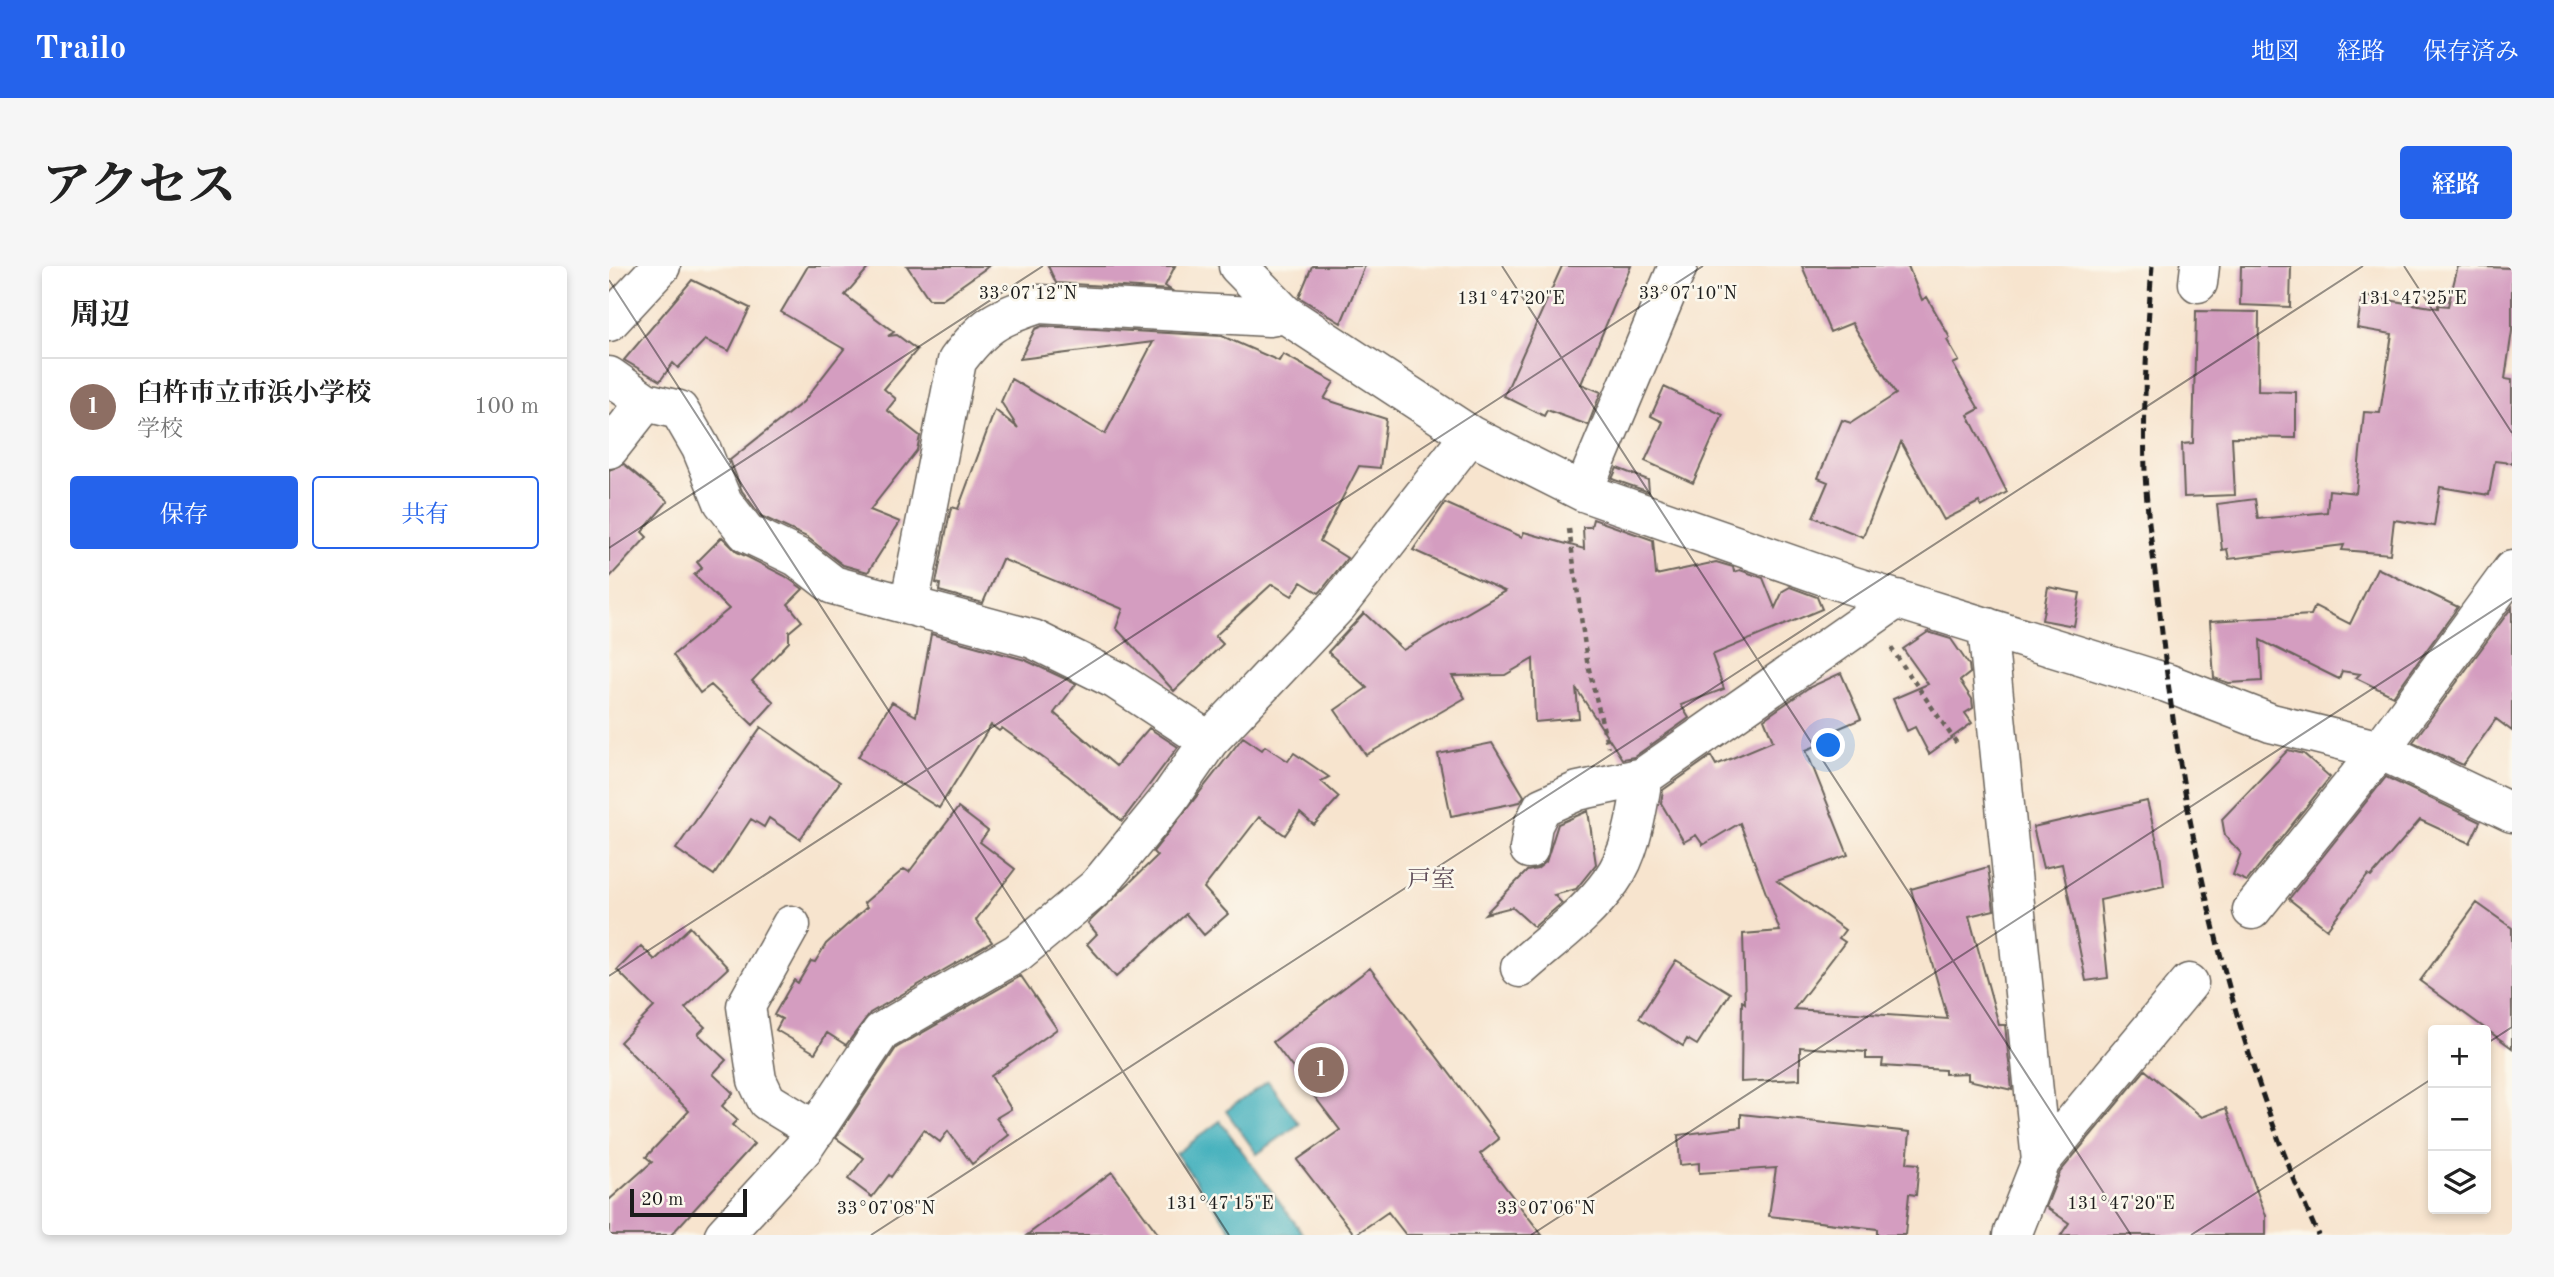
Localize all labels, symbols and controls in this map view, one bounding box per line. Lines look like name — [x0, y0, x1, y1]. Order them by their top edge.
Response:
text: Trailo — [35, 33, 126, 66]
text: 地図 — [2251, 41, 2299, 65]
text: 経路 — [2337, 41, 2385, 65]
text: 保存済み — [2423, 41, 2519, 65]
button: 経路 — [2400, 146, 2512, 219]
text: アクセス — [42, 164, 237, 213]
text: 33°07'12"N — [979, 285, 1077, 303]
text: 33°07'10"N — [1639, 285, 1737, 303]
text: 131°47'20"E — [1457, 290, 1565, 308]
text: 131°47'25"E — [2359, 290, 2467, 308]
text: 周辺 — [70, 301, 130, 331]
text: 臼杵市立市浜小学校 — [137, 381, 371, 407]
text: 1 — [86, 395, 100, 418]
text: 100 m — [474, 395, 539, 418]
text: 学校 — [137, 418, 183, 441]
button: 保存 — [70, 476, 298, 549]
button: 共有 — [312, 476, 539, 549]
your location — [1811, 728, 1845, 762]
district label: 戸室 — [1407, 866, 1455, 893]
map controls — [2428, 1025, 2491, 1214]
button: + — [2428, 1025, 2491, 1088]
pin: 1 — [1298, 1044, 1344, 1096]
button: − — [2428, 1088, 2491, 1151]
button: layers — [2428, 1151, 2491, 1214]
scale bar — [630, 1186, 747, 1218]
text: 20 m — [641, 1191, 683, 1210]
text: 131°47'15"E — [1166, 1195, 1274, 1213]
text: 131°47'20"E — [2067, 1195, 2175, 1213]
text: 33°07'08"N — [837, 1200, 935, 1218]
text: 33°07'06"N — [1497, 1200, 1595, 1218]

